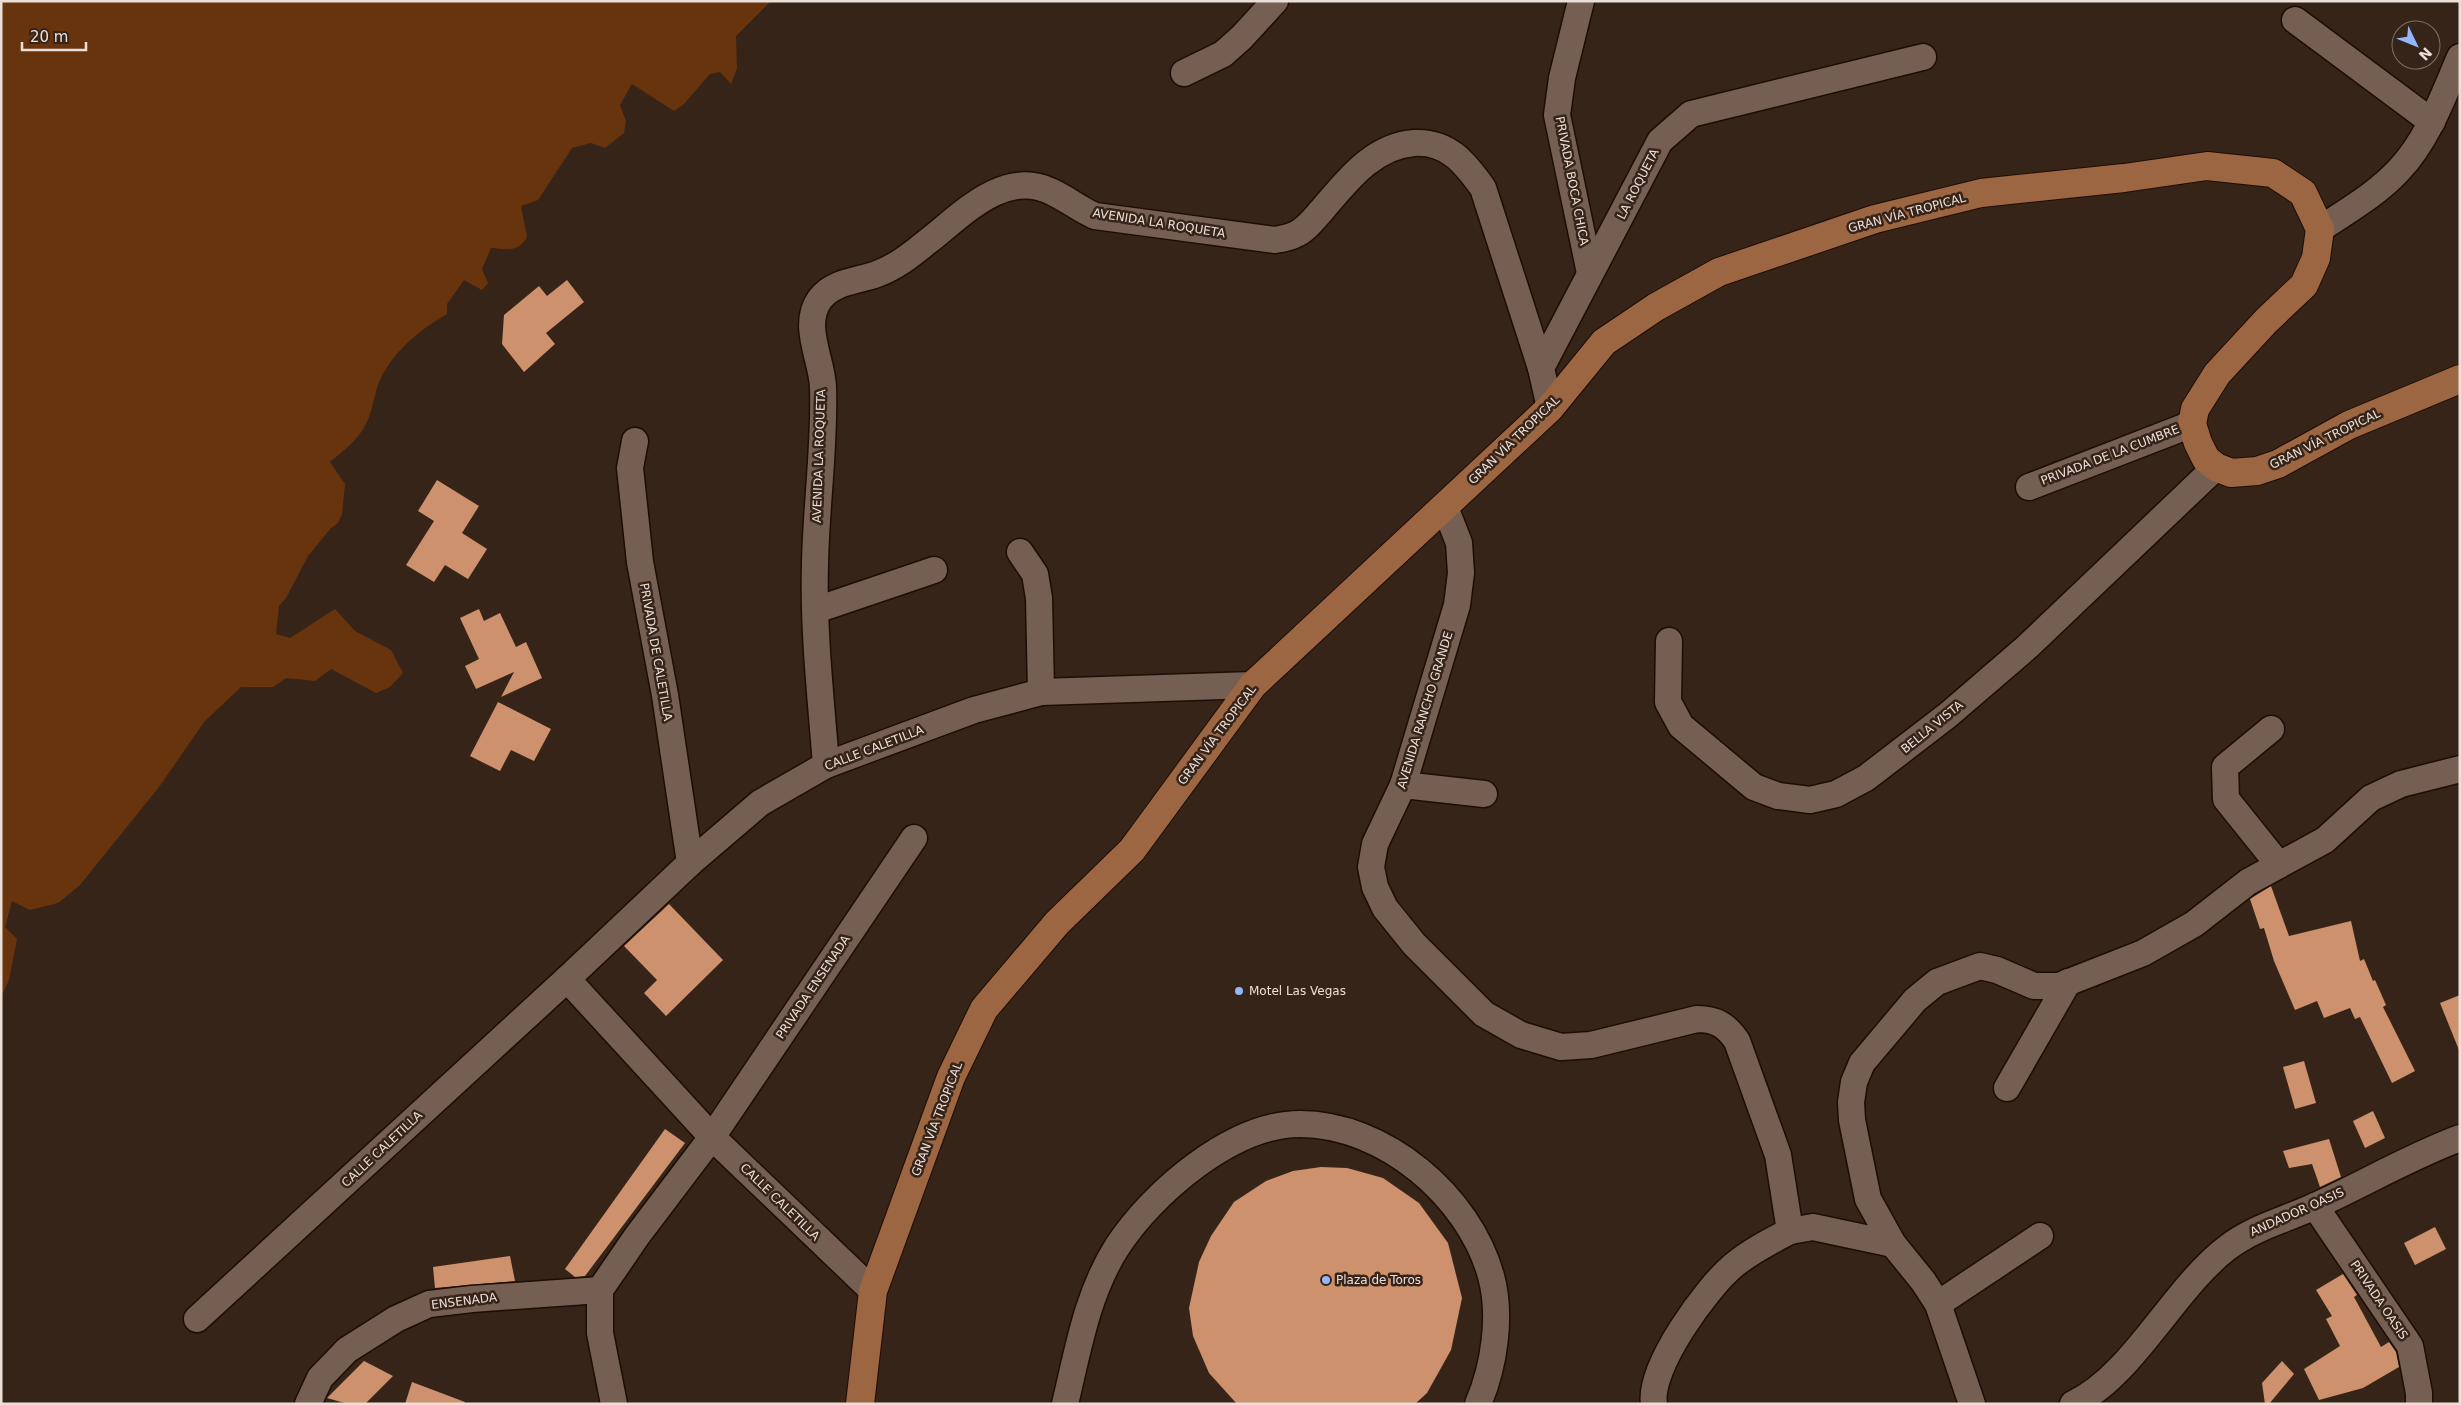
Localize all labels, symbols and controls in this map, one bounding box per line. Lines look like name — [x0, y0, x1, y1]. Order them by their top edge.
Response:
scale bar — [22, 20, 86, 52]
north arrow — [2391, 20, 2441, 70]
text: 20 m — [30, 28, 68, 46]
text: N — [2416, 44, 2435, 64]
street label: PRIVADA BOCA CHICA — [1553, 115, 1592, 248]
street label: LA ROQUETA — [1614, 146, 1662, 222]
street label: GRAN VÍA TROPICAL — [1846, 190, 1968, 235]
street label: AVENIDA LA ROQUETA — [1092, 206, 1227, 241]
street label: AVENIDA LA ROQUETA — [810, 388, 828, 523]
street label: GRAN VÍA TROPICAL — [1465, 392, 1563, 487]
street label: GRAN VÍA TROPICAL — [2267, 405, 2383, 472]
street label: PRIVADA DE LA CUMBRE — [2039, 422, 2181, 488]
street label: PRIVADA DE CALETILLA — [637, 582, 675, 723]
street label: AVENIDA RANCHO GRANDE — [1394, 630, 1456, 790]
street label: GRAN VÍA TROPICAL — [1174, 682, 1259, 788]
street label: BELLA VISTA — [1898, 697, 1966, 756]
street label: CALLE CALETILLA — [823, 722, 926, 773]
street label: PRIVADA ENSENADA — [773, 932, 853, 1041]
place label: Motel Las Vegas — [1249, 984, 1346, 998]
marker: Motel Las Vegas — [1233, 985, 1245, 997]
street label: GRAN VÍA TROPICAL — [908, 1059, 965, 1178]
street label: CALLE CALETILLA — [339, 1108, 426, 1190]
street label: CALLE CALETILLA — [737, 1161, 823, 1244]
street label: ANDADOR OASIS — [2248, 1185, 2346, 1239]
street label: PRIVADA OASIS — [2347, 1258, 2411, 1342]
place label: Plaza de Toros — [1336, 1273, 1421, 1287]
marker: Plaza de Toros — [1320, 1274, 1332, 1286]
street label: ENSENADA — [430, 1290, 498, 1312]

